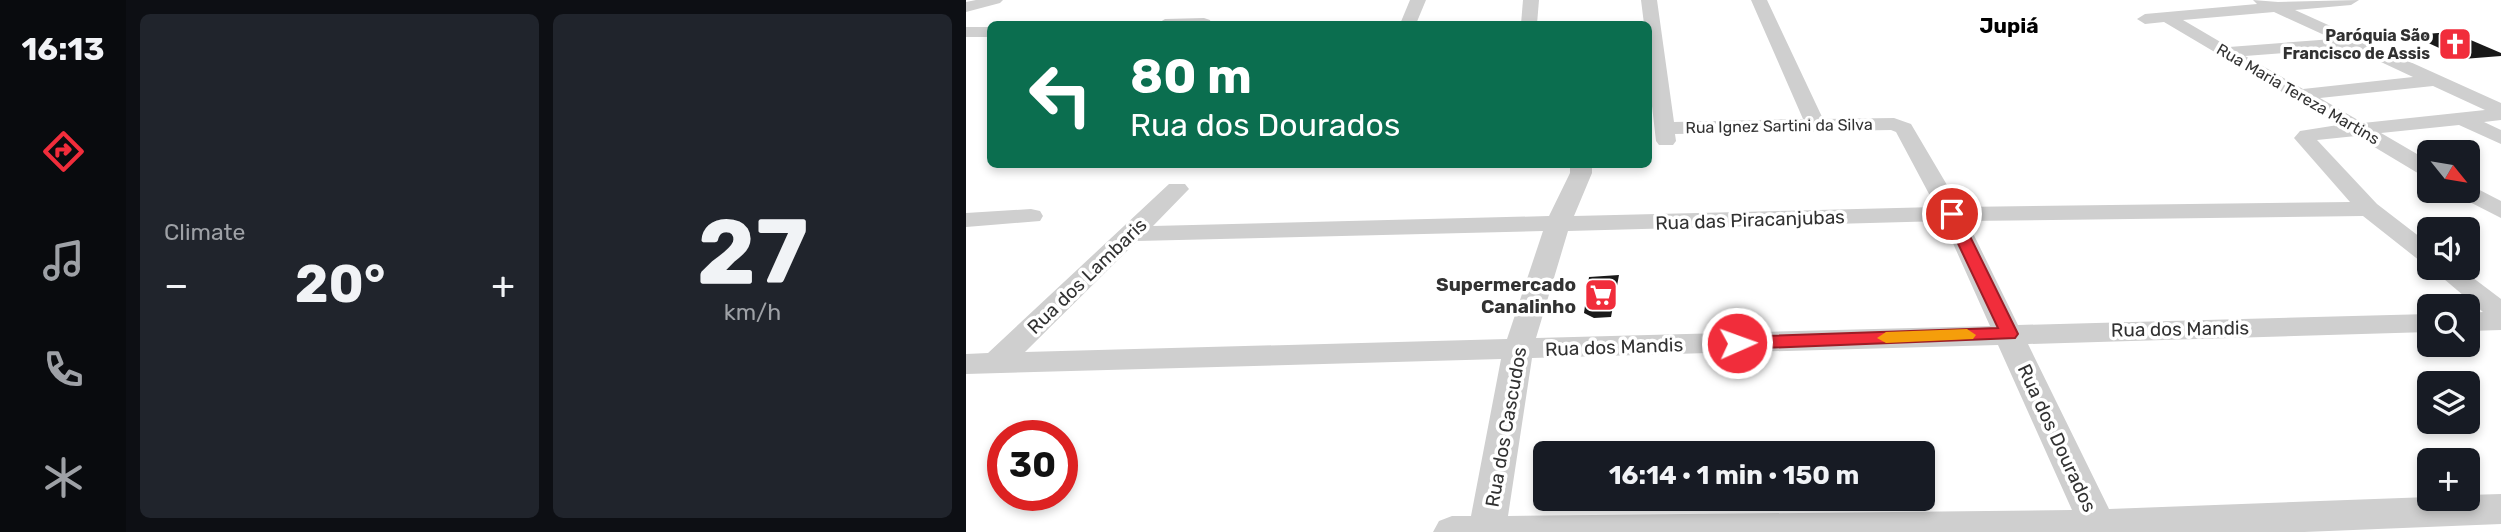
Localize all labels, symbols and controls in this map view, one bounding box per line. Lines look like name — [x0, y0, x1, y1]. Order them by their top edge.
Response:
district label: Jupiá — [1979, 13, 2039, 38]
church icon: Paróquia São Francisco de Assis — [2436, 25, 2474, 63]
place label: Paróquia São Francisco de Assis — [2283, 26, 2430, 63]
text: 16:13 — [21, 30, 105, 68]
street label: Rua Maria Tereza Martins — [2213, 40, 2383, 148]
text: 80 m — [1130, 47, 1252, 105]
icon: left — [1015, 49, 1106, 140]
text: Rua dos Dourados — [1130, 106, 1400, 144]
street label: Rua Ignez Sartini da Silva — [1685, 115, 1873, 137]
icon: directions — [39, 127, 88, 176]
north arrow — [2417, 140, 2480, 203]
map controls — [2417, 140, 2480, 511]
pin — [1922, 184, 1982, 244]
icon: arrive — [1933, 195, 1971, 233]
text: 27 — [697, 198, 808, 306]
street label: Rua das Piracanjubas — [1655, 205, 1845, 235]
street label: Rua dos Lambaris — [1023, 213, 1151, 339]
button: sound — [2417, 217, 2480, 280]
text: Climate — [164, 218, 245, 246]
icon: music — [39, 236, 88, 285]
text: 20° — [295, 253, 385, 315]
text: − — [164, 262, 189, 308]
text: + — [491, 262, 515, 308]
place label: Supermercado Canalinho — [1436, 273, 1576, 318]
supermarket icon: Supermercado Canalinho — [1582, 276, 1620, 314]
button: search — [2417, 294, 2480, 357]
text: km/h — [724, 298, 781, 326]
position arrow — [1700, 306, 1774, 380]
street label: Rua dos Mandis — [2111, 316, 2249, 342]
street label: Rua dos Mandis — [1545, 333, 1683, 361]
icon: phone — [39, 345, 88, 394]
street label: Rua dos Cascudos — [1481, 345, 1531, 509]
street label: Rua dos Dourados — [2013, 360, 2101, 516]
button: layers — [2417, 371, 2480, 434]
speed limit sign: 30 — [987, 420, 1078, 511]
button: + — [2417, 448, 2480, 511]
icon: climate — [39, 453, 88, 502]
text: 16:14 · 1 min · 150 m — [1609, 460, 1859, 491]

